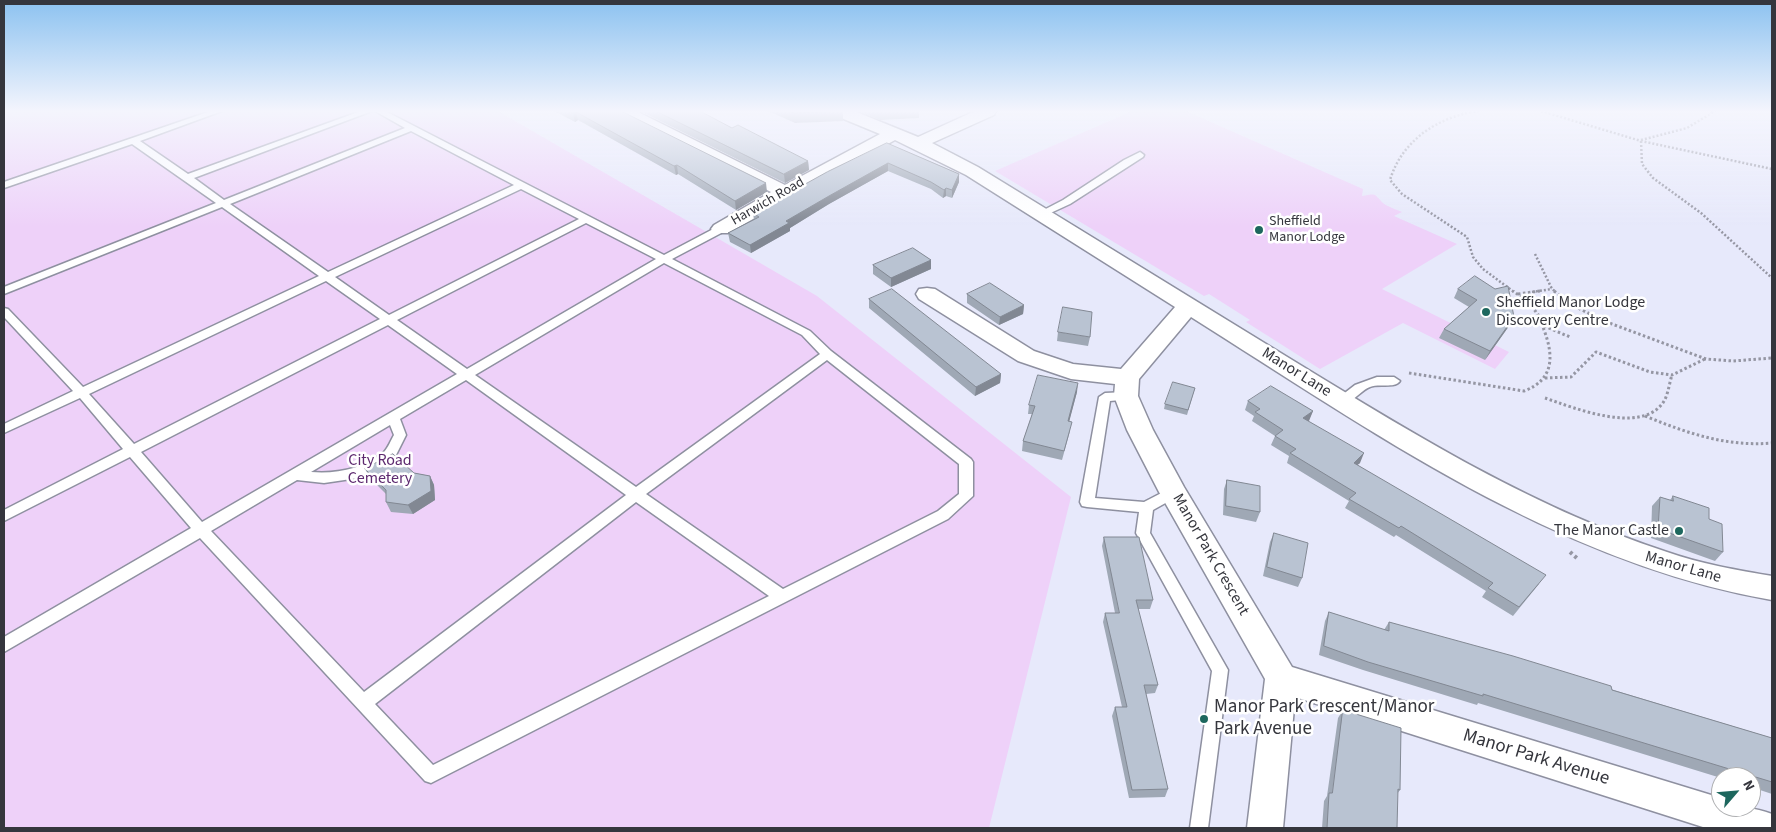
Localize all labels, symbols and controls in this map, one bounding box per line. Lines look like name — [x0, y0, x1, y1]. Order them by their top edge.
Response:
street label: Harwich Road — [728, 174, 808, 230]
place label: Sheffield Manor Lodge — [1269, 214, 1345, 246]
marker: Sheffield Manor Lodge — [1253, 224, 1265, 236]
place label: Sheffield Manor Lodge Discovery Centre — [1496, 293, 1645, 331]
marker: Sheffield Manor Lodge Discovery Centre — [1480, 306, 1492, 318]
street label: Manor Lane — [1258, 344, 1334, 402]
park label: City Road Cemetery — [348, 451, 412, 489]
street label: Manor Park Crescent — [1167, 491, 1253, 619]
place label: The Manor Castle — [1554, 521, 1669, 541]
marker: The Manor Castle — [1673, 525, 1685, 537]
street label: Manor Lane — [1643, 548, 1723, 588]
place label: Manor Park Crescent/Manor Park Avenue — [1214, 697, 1434, 741]
marker: Manor Park Crescent/Manor Park Avenue — [1198, 713, 1210, 725]
street label: Manor Park Avenue — [1460, 725, 1612, 791]
north arrow — [1711, 767, 1761, 817]
text: N — [1737, 777, 1759, 794]

